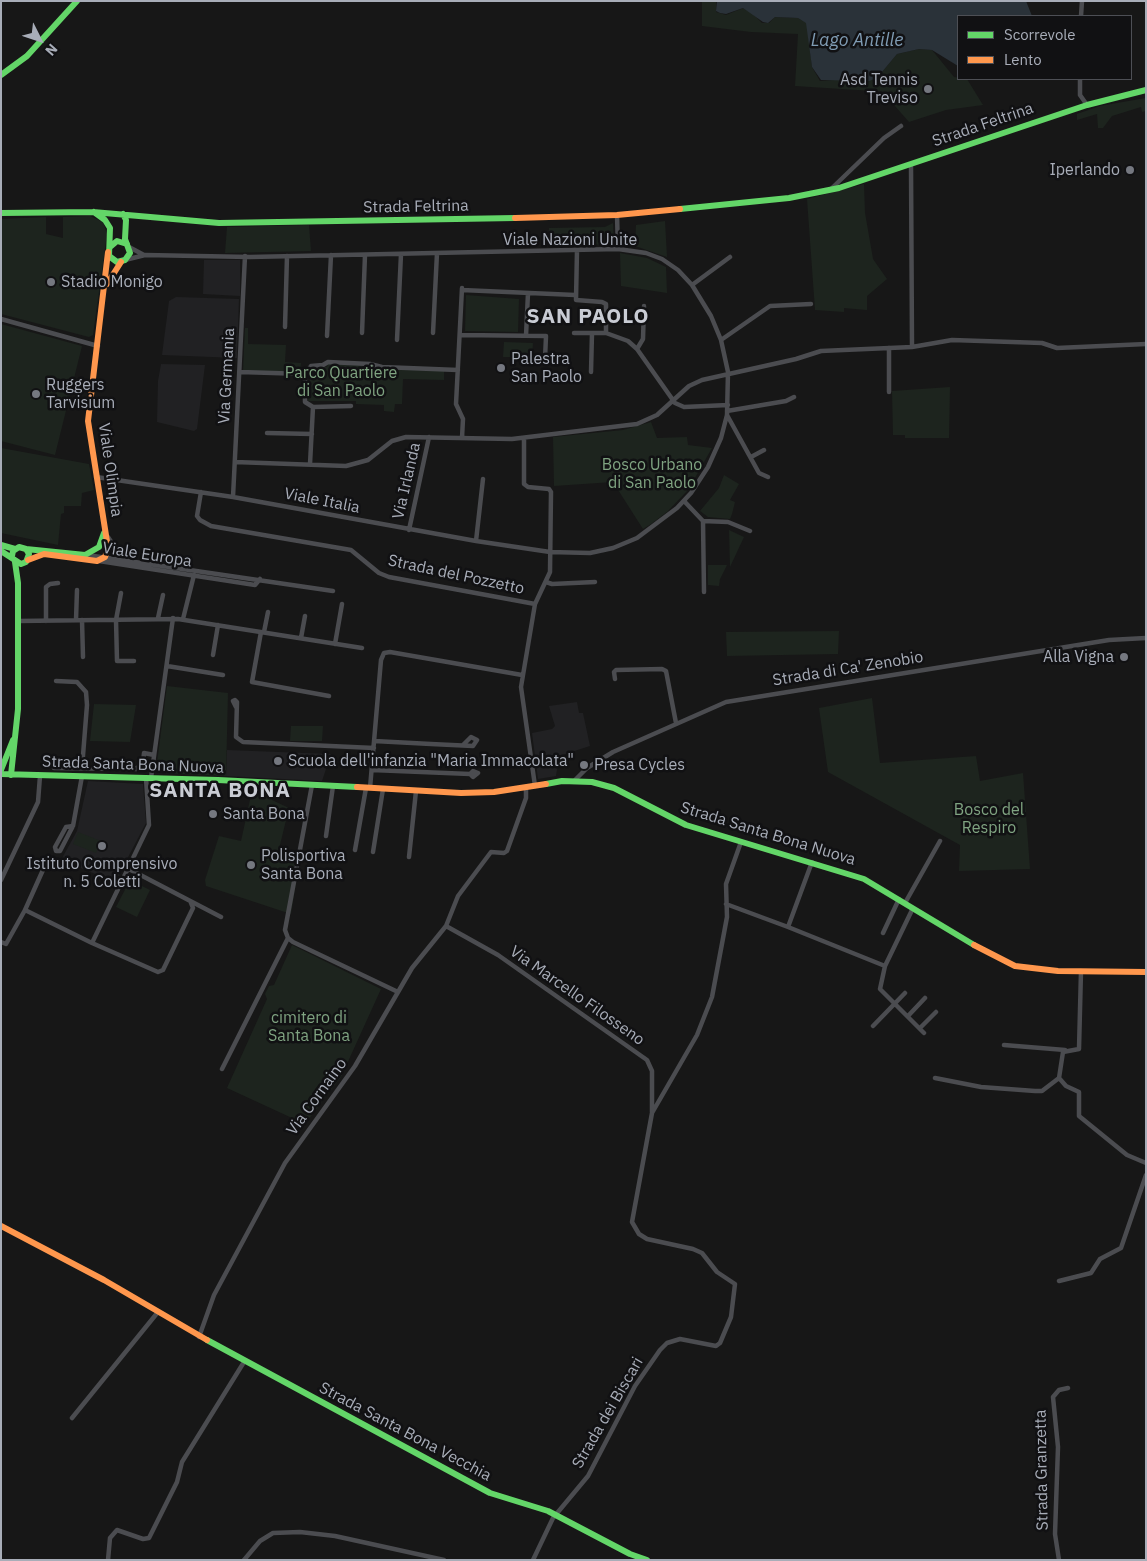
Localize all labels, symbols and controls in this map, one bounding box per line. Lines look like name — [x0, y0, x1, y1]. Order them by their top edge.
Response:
north arrow — [15, 15, 65, 65]
legend — [957, 15, 1132, 80]
text: Scorrevole — [1004, 25, 1076, 44]
water label: Lago Antille — [811, 30, 903, 52]
text: N — [41, 40, 61, 60]
text: Lento — [1004, 50, 1042, 69]
place label: Asd Tennis Treviso — [840, 70, 918, 108]
marker: Asd Tennis Treviso — [922, 83, 934, 95]
street label: Strada Feltrina — [930, 99, 1036, 151]
place label: Iperlando — [1049, 160, 1120, 180]
marker: Iperlando — [1124, 164, 1136, 176]
street label: Strada Feltrina — [363, 196, 469, 218]
street label: Viale Nazioni Unite — [503, 230, 637, 250]
place label: Stadio Monigo — [61, 272, 163, 292]
marker: Stadio Monigo — [45, 276, 57, 288]
district label: SAN PAOLO — [525, 304, 651, 330]
street label: Via Germania — [215, 328, 239, 424]
place label: Palestra San Paolo — [511, 349, 582, 387]
marker: Palestra San Paolo — [495, 362, 507, 374]
park label: Parco Quartiere di San Paolo — [285, 363, 397, 401]
place label: Ruggers Tarvisium — [46, 375, 115, 413]
marker: Ruggers Tarvisium — [30, 388, 42, 400]
street label: Viale Olimpia — [94, 422, 126, 518]
street label: Via Irlanda — [389, 441, 425, 521]
park label: Bosco Urbano di San Paolo — [602, 455, 702, 493]
street label: Viale Italia — [283, 484, 361, 518]
street label: Viale Europa — [101, 538, 193, 572]
street label: Strada del Pozzetto — [386, 551, 526, 599]
place label: Alla Vigna — [1043, 647, 1114, 667]
street label: Strada di Ca' Zenobio — [771, 648, 925, 690]
marker: Alla Vigna — [1118, 651, 1130, 663]
place label: Scuola dell'infanzia "Maria Immacolata" — [288, 751, 574, 771]
street label: Strada Santa Bona Nuova — [42, 752, 224, 778]
marker: Scuola dell'infanzia "Maria Immacolata" — [272, 755, 284, 767]
place label: Presa Cycles — [594, 755, 685, 775]
marker: Presa Cycles — [578, 759, 590, 771]
district label: SANTA BONA — [148, 778, 292, 804]
street label: Strada Santa Bona Nuova — [678, 798, 858, 870]
park label: Bosco del Respiro — [954, 800, 1024, 838]
place label: Santa Bona — [223, 804, 305, 824]
marker: Santa Bona — [207, 808, 219, 820]
marker: Istituto Comprensivo n. 5 Coletti — [96, 840, 108, 852]
place label: Polisportiva Santa Bona — [261, 846, 346, 884]
place label: Istituto Comprensivo n. 5 Coletti — [27, 854, 177, 892]
marker: Polisportiva Santa Bona — [245, 859, 257, 871]
street label: Via Marcello Filosseno — [506, 942, 648, 1050]
park label: cimitero di Santa Bona — [268, 1008, 350, 1046]
street label: Via Cornaino — [283, 1055, 351, 1139]
street label: Strada dei Biscari — [568, 1354, 648, 1472]
street label: Strada Santa Bona Vecchia — [316, 1378, 494, 1486]
street label: Strada Granzetta — [1031, 1409, 1053, 1531]

